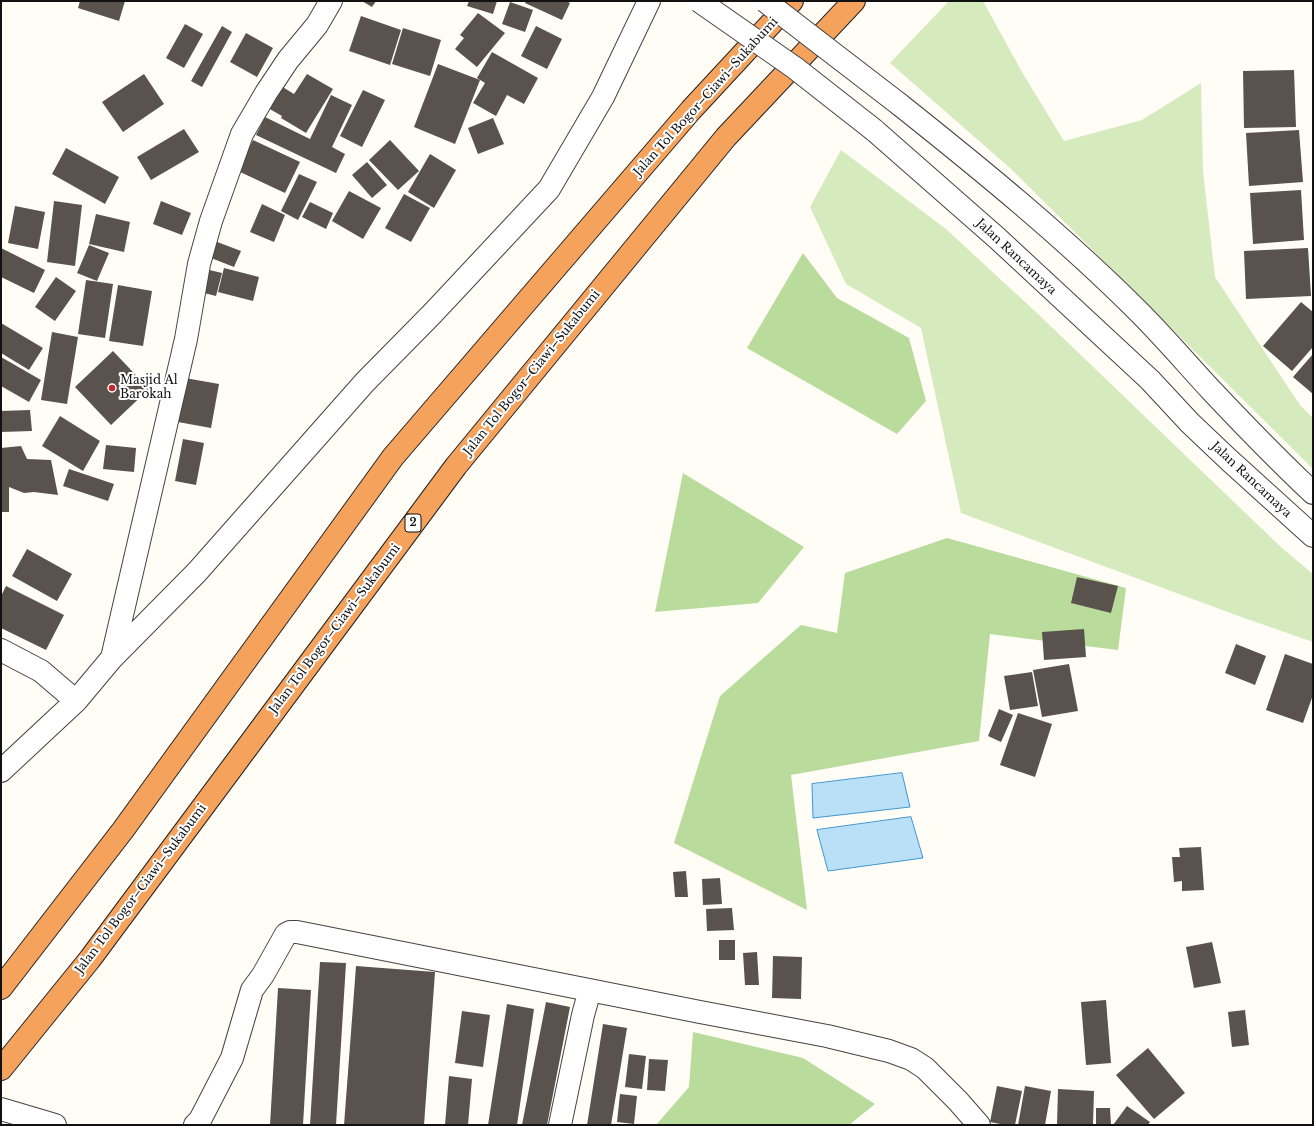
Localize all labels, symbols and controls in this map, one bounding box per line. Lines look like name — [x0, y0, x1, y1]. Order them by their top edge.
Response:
street label: Jalan Tol Bogor–Ciawi–Sukabumi — [631, 15, 781, 179]
street label: Jalan Rancamaya — [973, 216, 1059, 298]
street label: Jalan Tol Bogor–Ciawi–Sukabumi — [461, 287, 603, 459]
place label: Masjid Al Barokah — [120, 374, 178, 402]
marker: Masjid Al Barokah — [107, 383, 117, 393]
street label: Jalan Rancamaya — [1208, 439, 1294, 521]
road number: 2 — [405, 514, 421, 532]
street label: Jalan Tol Bogor–Ciawi–Sukabumi — [266, 541, 404, 717]
street label: Jalan Tol Bogor–Ciawi–Sukabumi — [72, 801, 210, 977]

